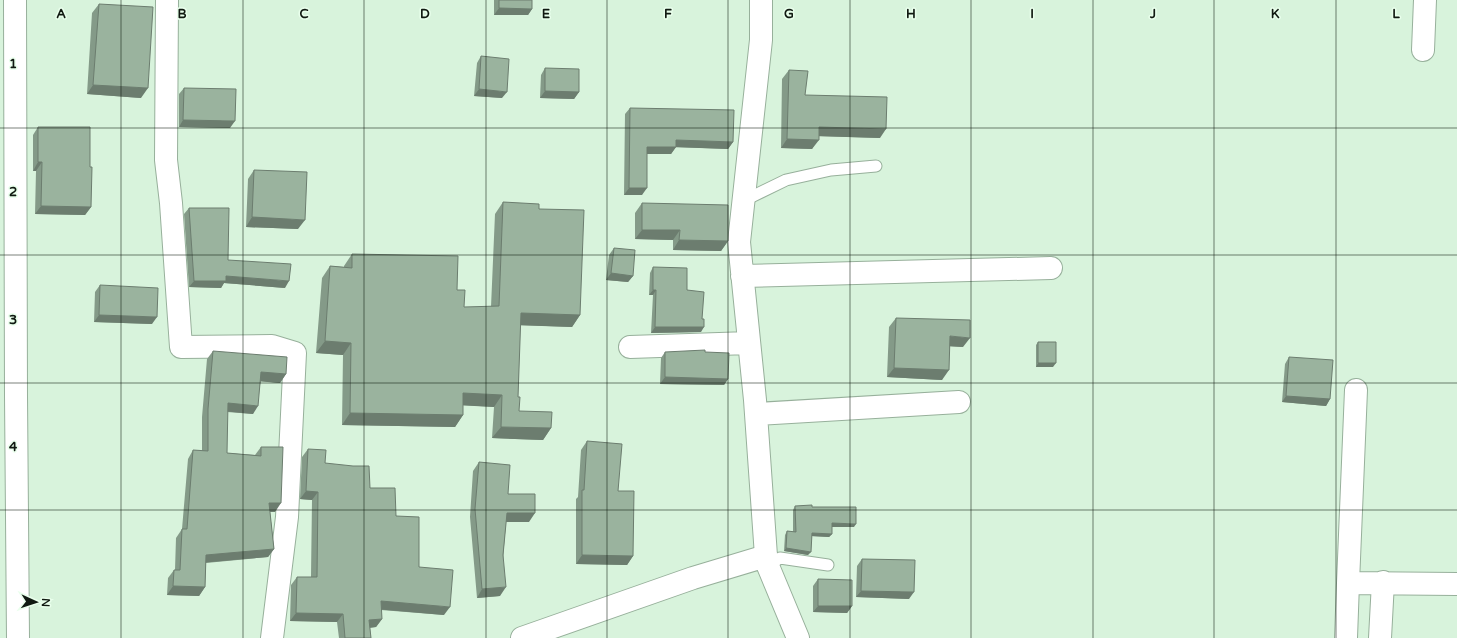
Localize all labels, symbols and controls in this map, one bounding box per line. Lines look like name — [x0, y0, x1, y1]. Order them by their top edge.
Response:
text: A — [56, 6, 66, 22]
text: B — [177, 6, 187, 22]
text: C — [299, 6, 309, 22]
text: D — [420, 6, 430, 22]
text: E — [542, 6, 550, 22]
text: F — [664, 6, 672, 22]
text: G — [784, 6, 794, 22]
text: H — [906, 6, 916, 22]
text: I — [1030, 6, 1034, 22]
text: J — [1149, 6, 1156, 22]
text: K — [1271, 6, 1280, 22]
text: L — [1392, 6, 1400, 22]
text: 1 — [9, 56, 17, 72]
text: 2 — [9, 184, 17, 200]
text: 3 — [9, 312, 17, 328]
text: 4 — [9, 439, 18, 455]
north arrow — [16, 582, 56, 622]
text: N — [39, 598, 52, 607]

